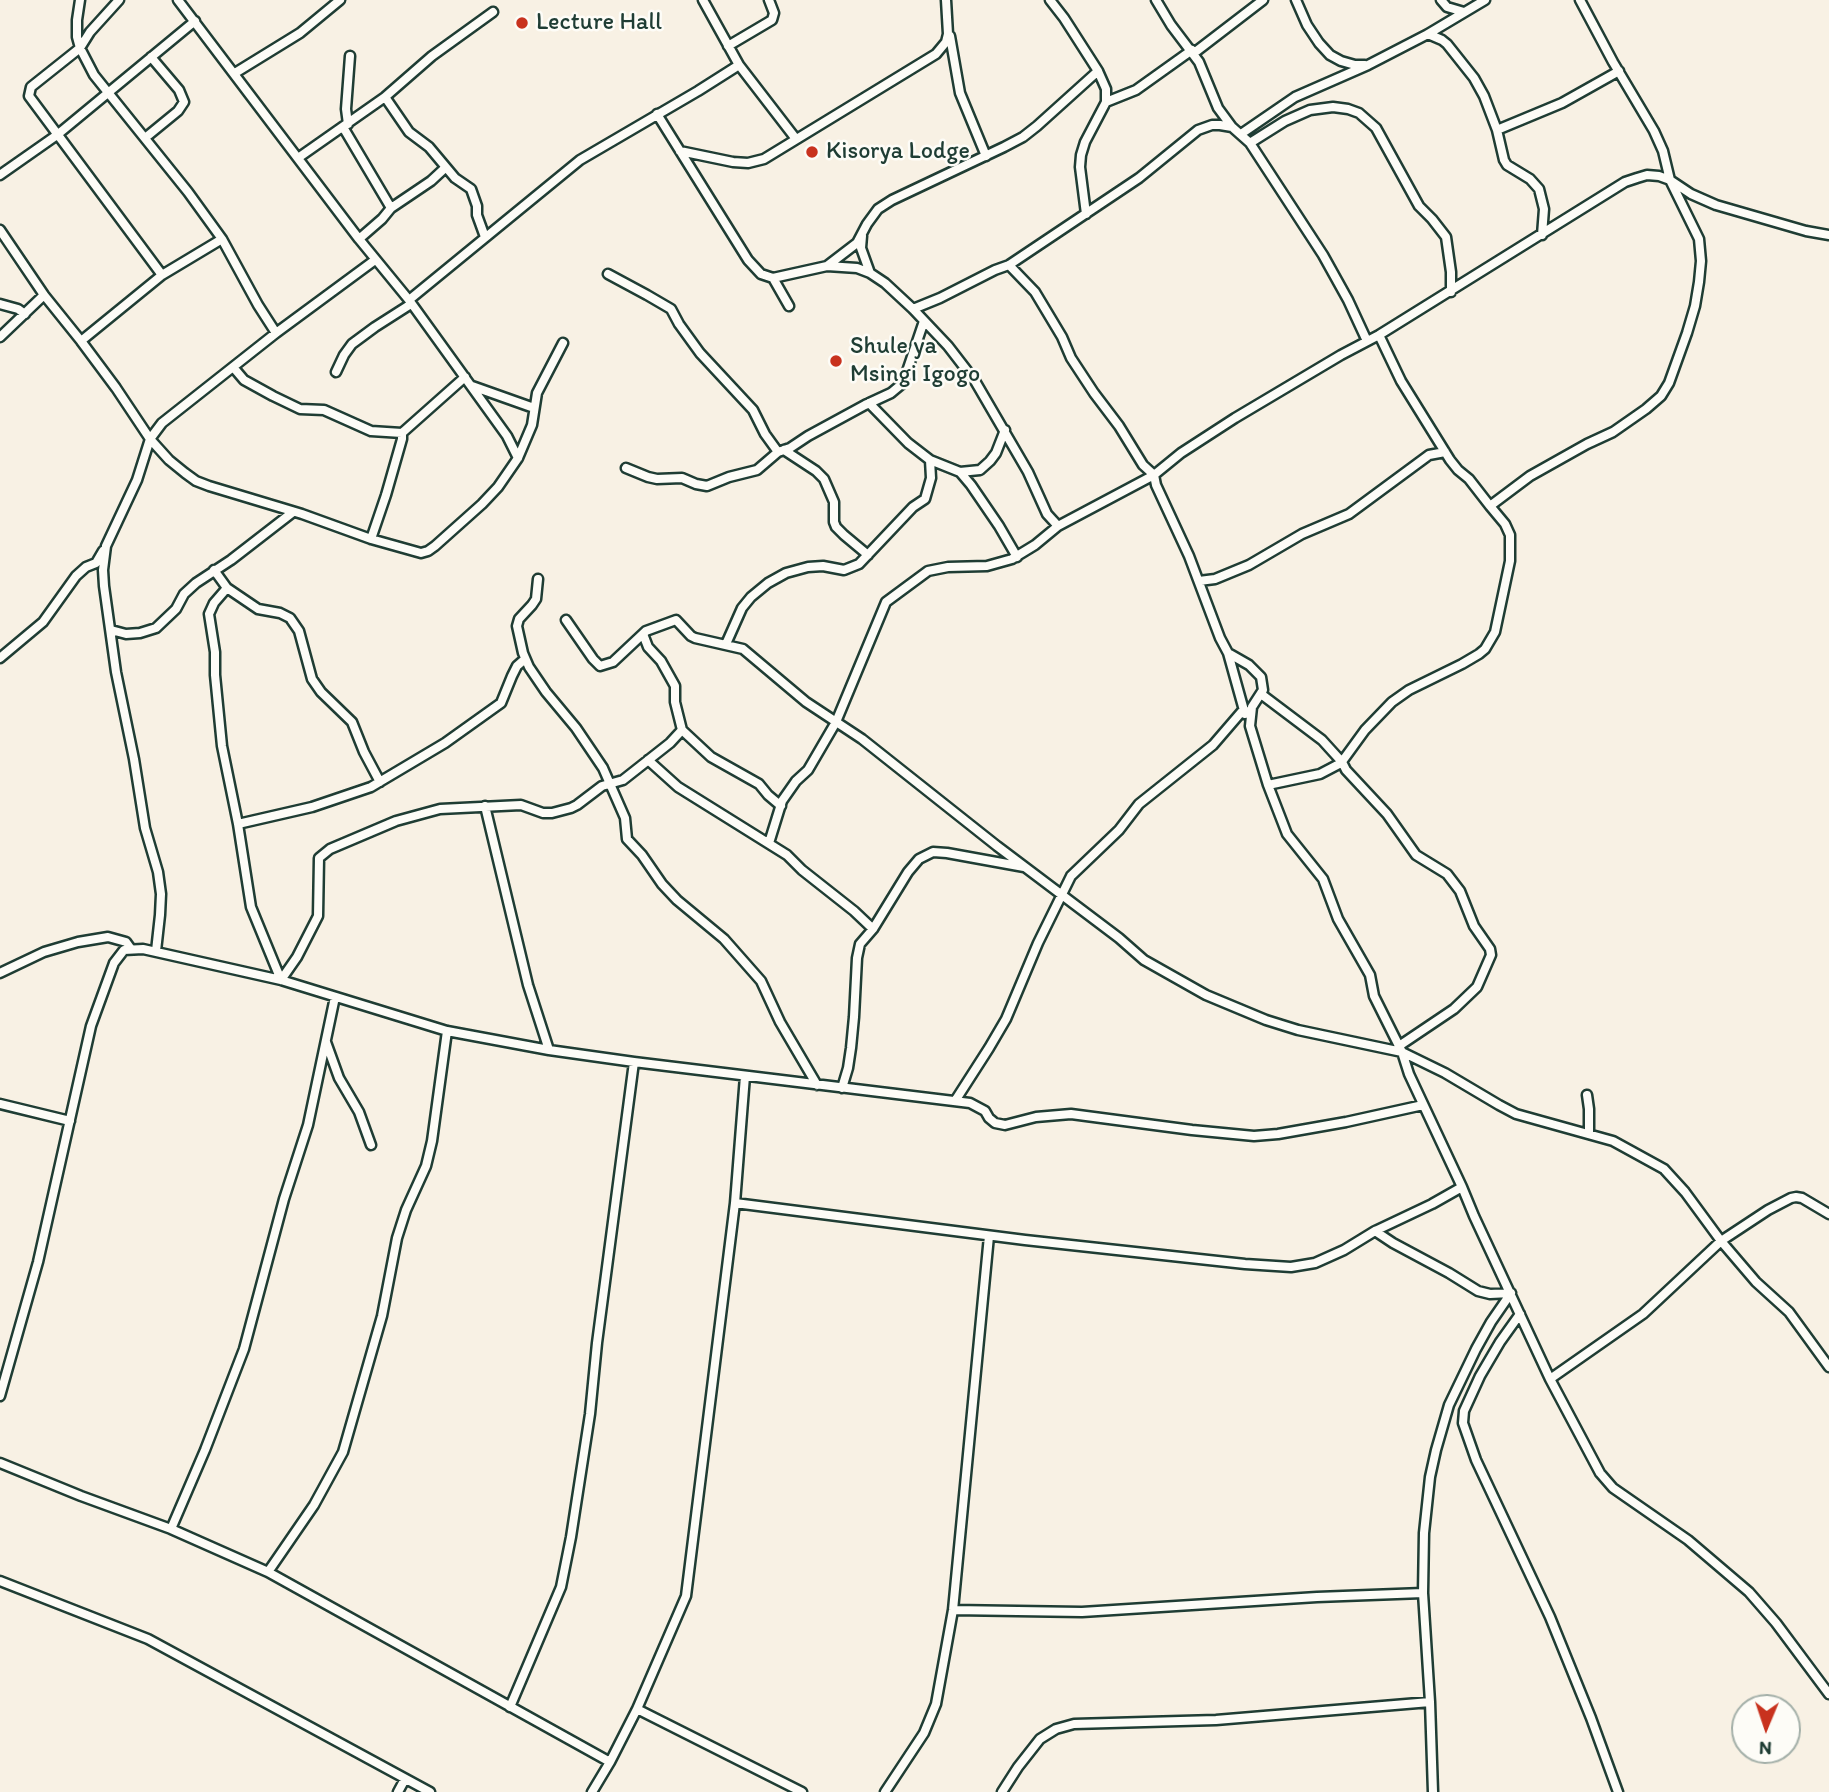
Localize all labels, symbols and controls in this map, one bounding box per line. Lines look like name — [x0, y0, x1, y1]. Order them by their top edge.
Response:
place label: Lecture Hall — [536, 9, 662, 37]
marker: Lecture Hall — [514, 15, 530, 31]
place label: Kisorya Lodge — [826, 138, 970, 166]
marker: Kisorya Lodge — [804, 144, 820, 160]
place label: Shule ya Msingi Igogo — [850, 333, 980, 389]
marker: Shule ya Msingi Igogo — [828, 353, 844, 369]
north arrow — [1731, 1694, 1801, 1764]
text: N — [1759, 1737, 1772, 1760]

